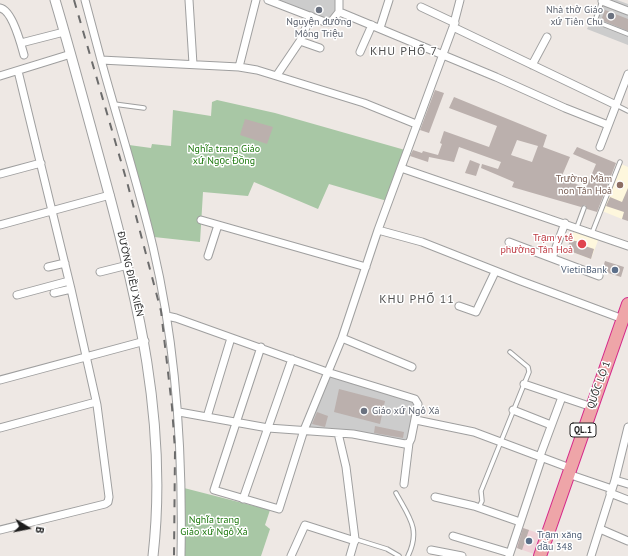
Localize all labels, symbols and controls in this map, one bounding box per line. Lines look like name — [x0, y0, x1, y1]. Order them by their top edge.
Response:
place label: Nhà thờ Giáo xứ Tiên Chu — [546, 4, 603, 28]
marker: Nguyện đường Mông Triệu — [314, 5, 324, 15]
marker: Nhà thờ Giáo xứ Tiên Chu — [606, 11, 616, 21]
place label: Nguyện đường Mông Triệu — [286, 16, 352, 40]
district label: KHU PHỐ 7 — [370, 45, 438, 59]
park label: Nghĩa trang Giáo xứ Ngọc Đồng — [188, 143, 260, 166]
place label: Trường Mầm non Tân Hoà — [556, 173, 612, 196]
marker: Trường Mầm non Tân Hoà — [615, 180, 625, 190]
street label: ĐƯỜNG ĐIỀU XIỂN — [114, 230, 146, 318]
place label: Trạm y tế phường Tân Hoà — [500, 232, 573, 256]
marker: Trạm y tế phường Tân Hoà — [576, 238, 588, 250]
place label: VietinBank — [561, 264, 607, 276]
marker: VietinBank — [610, 265, 620, 275]
district label: KHU PHỐ 11 — [379, 293, 455, 307]
street label: QUỐC LỘ 1 — [585, 360, 613, 410]
place label: Giáo xứ Ngô Xá — [372, 405, 440, 417]
marker: Giáo xứ Ngô Xá — [359, 406, 369, 416]
road number: QL.1 — [570, 423, 596, 437]
north arrow — [8, 508, 48, 548]
park label: Nghĩa trang Giáo xứ Ngô Xá — [180, 514, 248, 538]
text: B — [32, 526, 47, 534]
place label: Trạm xăng dầu 348 — [537, 529, 582, 552]
marker: Trạm xăng dầu 348 — [524, 536, 534, 546]

